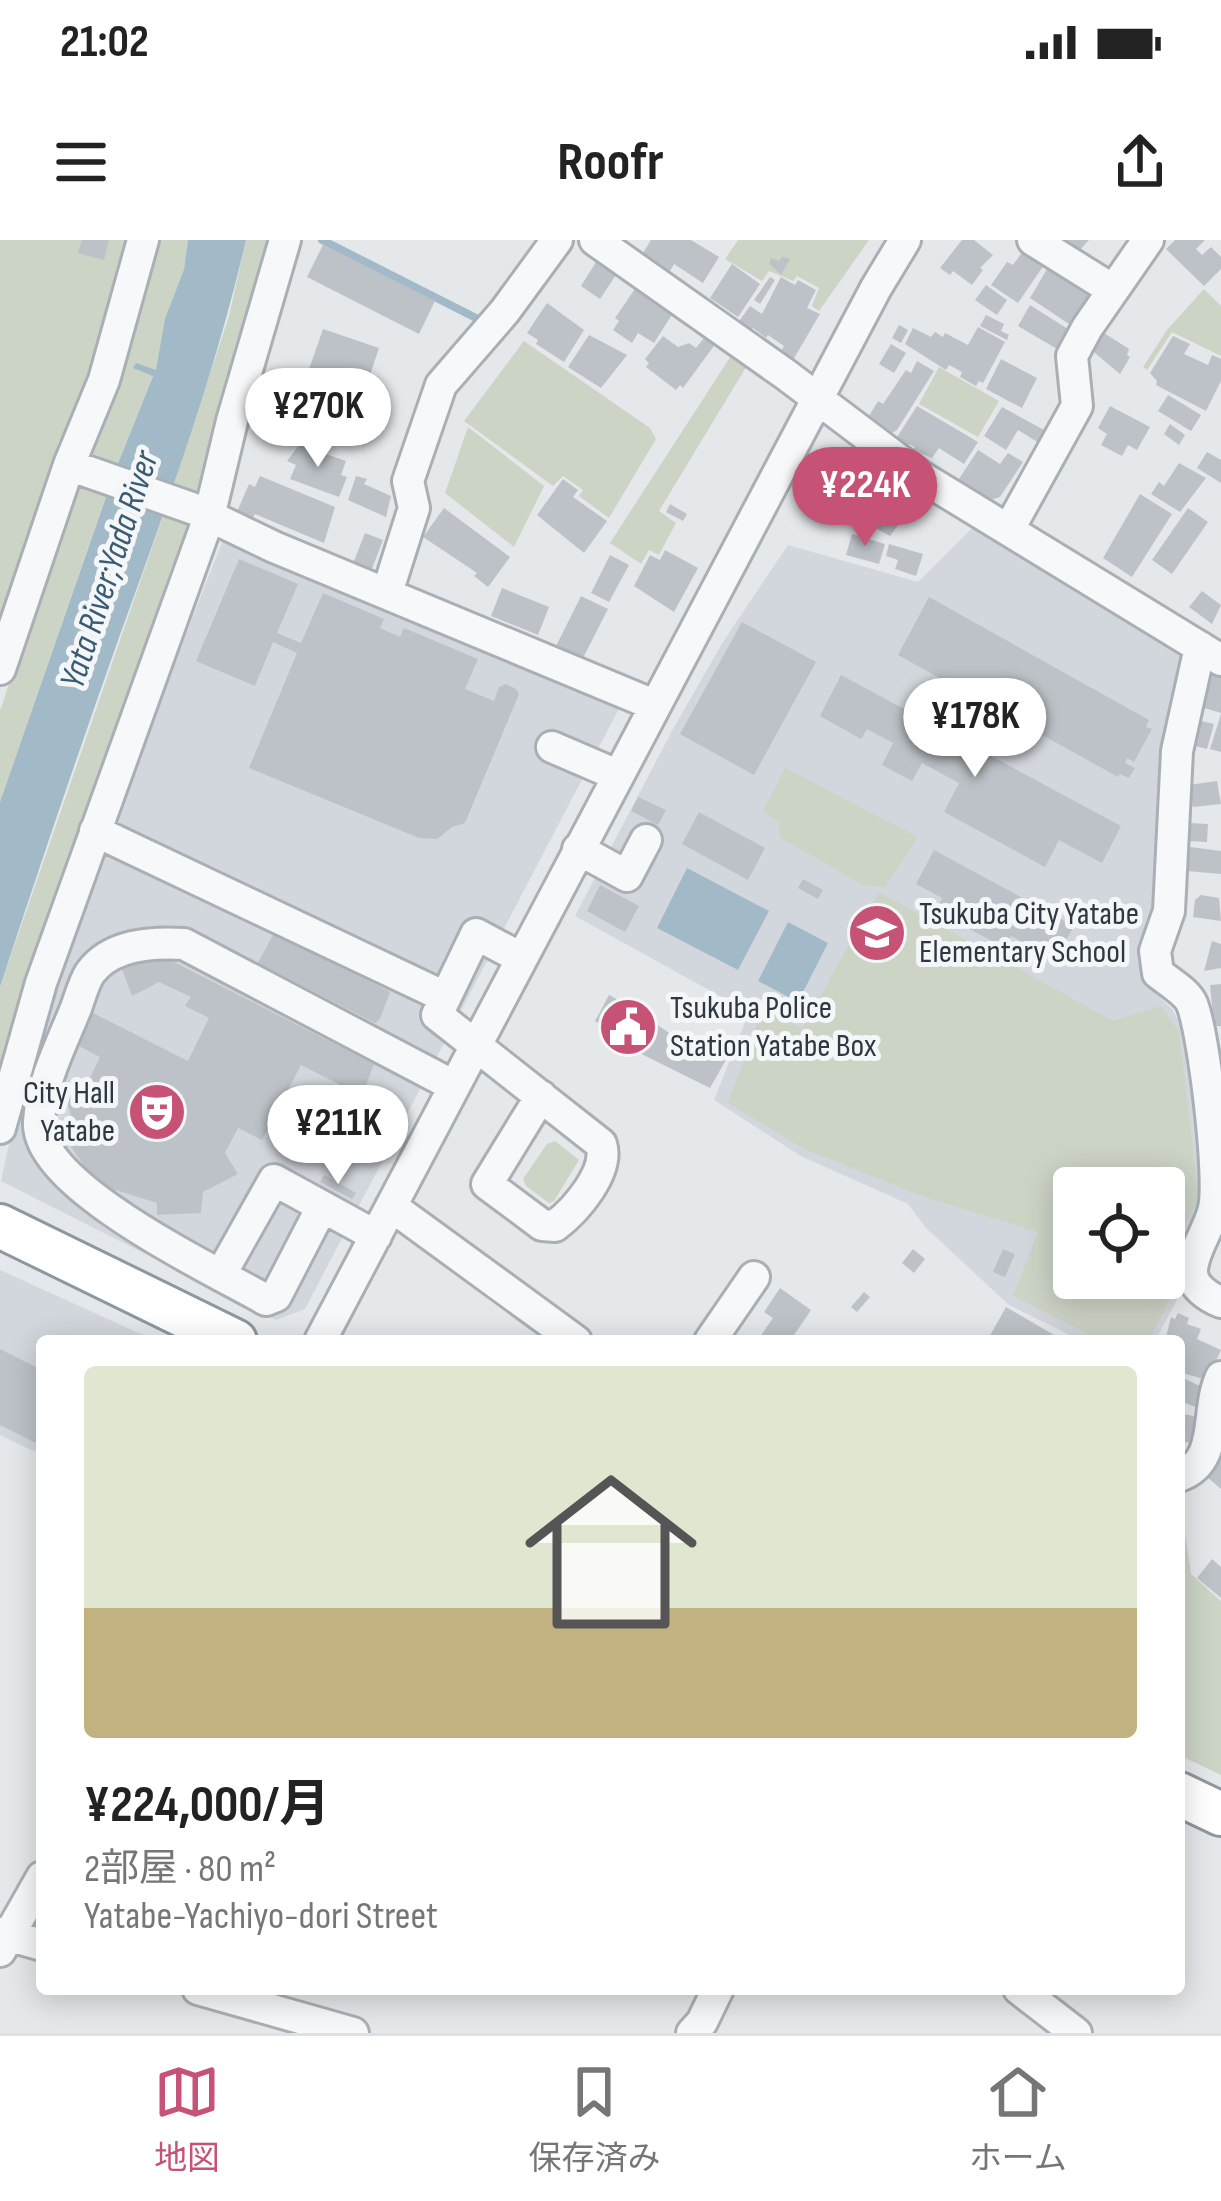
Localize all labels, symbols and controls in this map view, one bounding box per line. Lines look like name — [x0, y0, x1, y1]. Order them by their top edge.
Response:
text: 21:02 — [60, 15, 149, 70]
icon: menu — [48, 129, 114, 195]
icon: share — [1107, 129, 1173, 195]
text: Roofr — [557, 130, 664, 195]
pin: ¥270K — [234, 368, 402, 470]
text: ¥270K — [272, 383, 364, 430]
water label: Yata River;Yada River — [51, 444, 169, 694]
pin: ¥224K — [781, 447, 949, 549]
text: ¥224K — [819, 462, 911, 509]
pin: ¥178K — [891, 678, 1059, 780]
text: ¥178K — [930, 693, 1020, 740]
place label: Tsukuba City Yatabe Elementary School — [919, 894, 1139, 972]
school or university icon: Tsukuba City Yatabe Elementary School — [846, 902, 908, 964]
place label: Tsukuba Police Station Yatabe Box — [670, 988, 877, 1066]
public building icon: Tsukuba Police Station Yatabe Box — [597, 996, 659, 1058]
place label: City Hall Yatabe — [23, 1073, 115, 1151]
theatre icon: City Hall Yatabe — [126, 1081, 188, 1143]
pin: ¥211K — [254, 1085, 422, 1187]
text: ¥211K — [294, 1100, 382, 1147]
map controls — [1053, 1167, 1185, 1299]
button: locate — [1053, 1167, 1185, 1299]
icon: home — [503, 1444, 719, 1660]
text: ¥224,000/月 — [84, 1775, 330, 1836]
text: 2部屋 · 80 m² — [84, 1846, 276, 1893]
text: Yatabe-Yachiyo-dori Street — [84, 1893, 438, 1940]
tab: 地図 — [154, 2059, 220, 2179]
tab: 保存済み — [528, 2059, 660, 2179]
tab: ホーム — [969, 2059, 1067, 2179]

